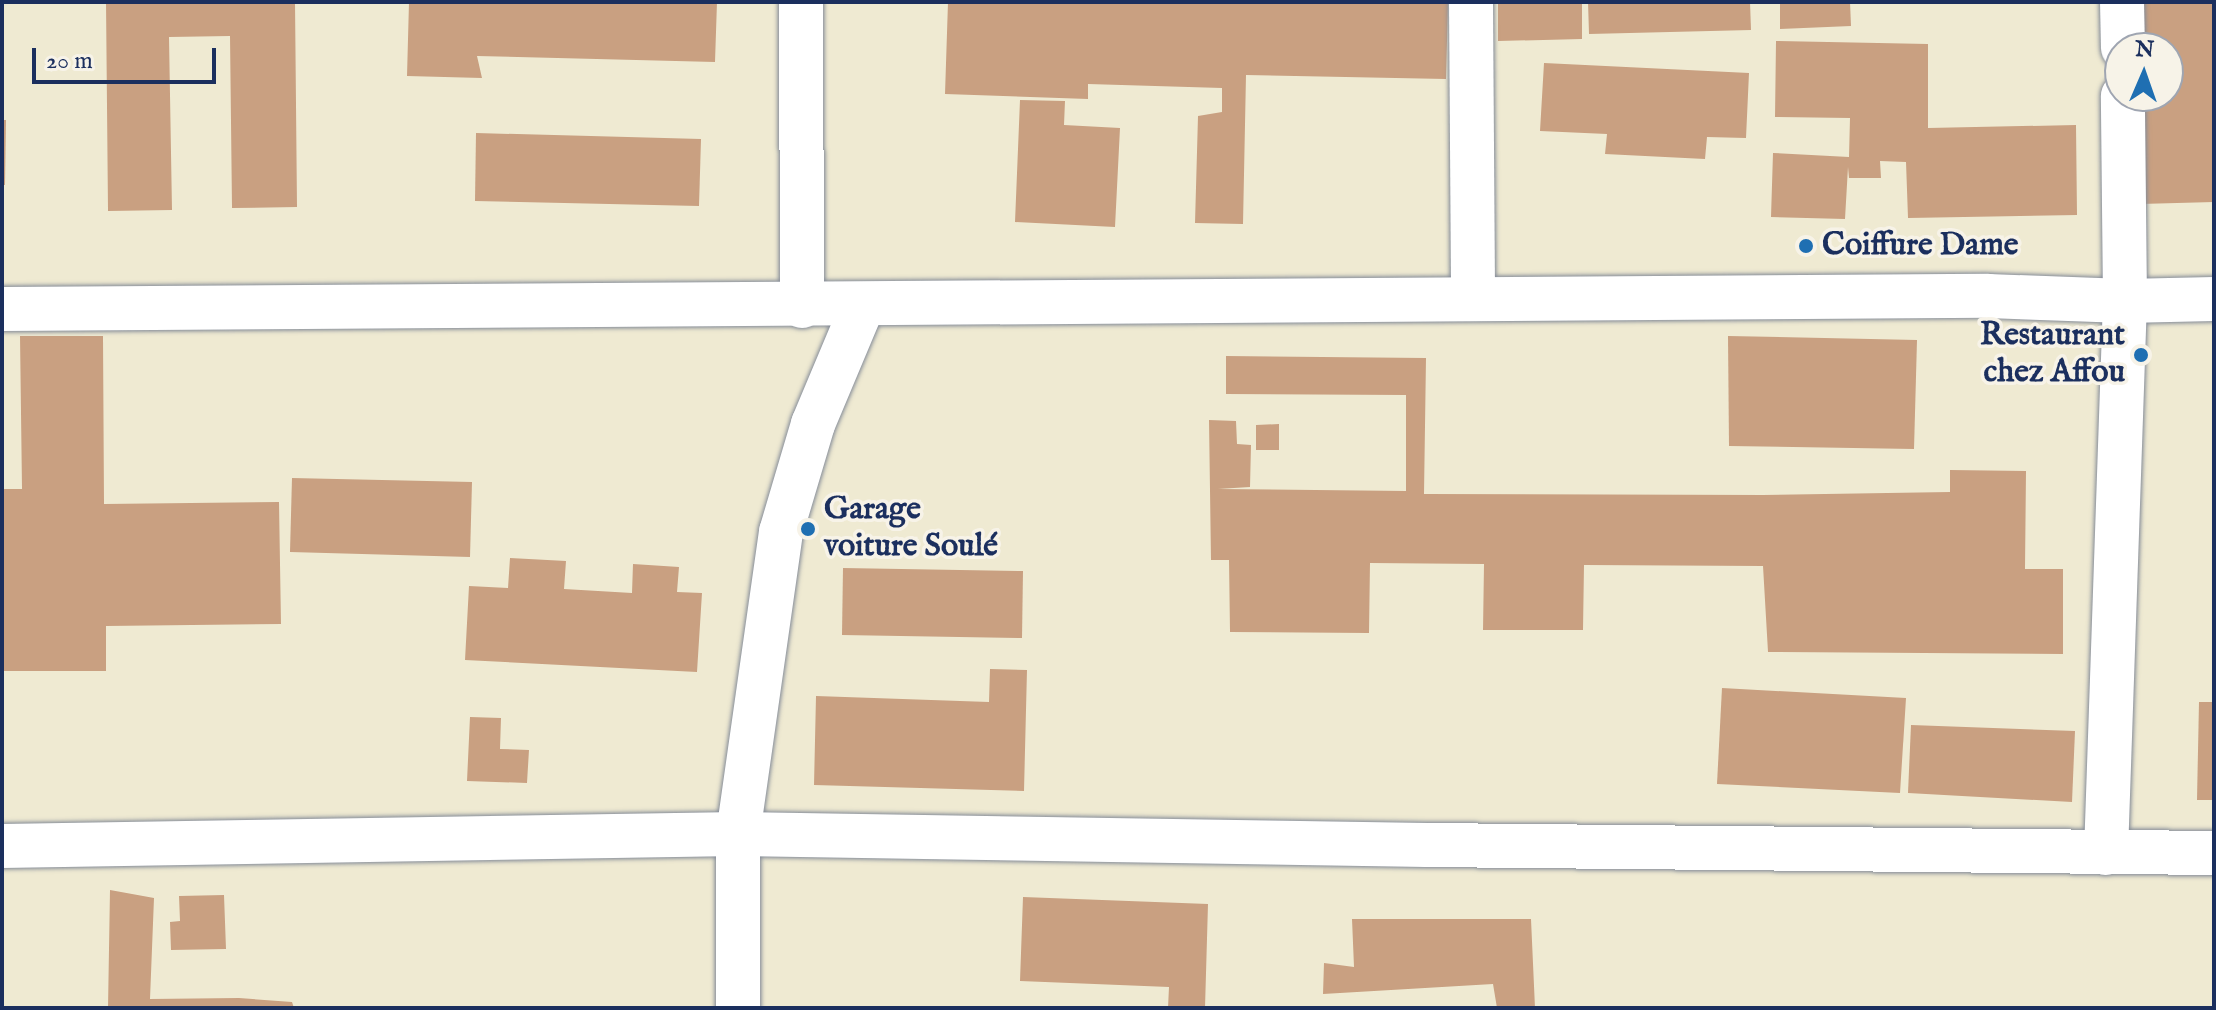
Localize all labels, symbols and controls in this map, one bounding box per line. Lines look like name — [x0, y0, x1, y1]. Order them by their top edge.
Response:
scale bar — [36, 32, 220, 82]
north arrow — [2104, 32, 2184, 112]
text: N — [2135, 36, 2155, 64]
text: 20 m — [46, 46, 93, 77]
place label: Coiffure Dame — [1822, 227, 2018, 265]
marker: Coiffure Dame — [1797, 237, 1815, 255]
place label: Restaurant chez Affou — [1980, 318, 2125, 393]
marker: Restaurant chez Affou — [2132, 346, 2150, 364]
place label: Garage voiture Soulé — [824, 492, 998, 567]
marker: Garage voiture Soulé — [799, 520, 817, 538]

